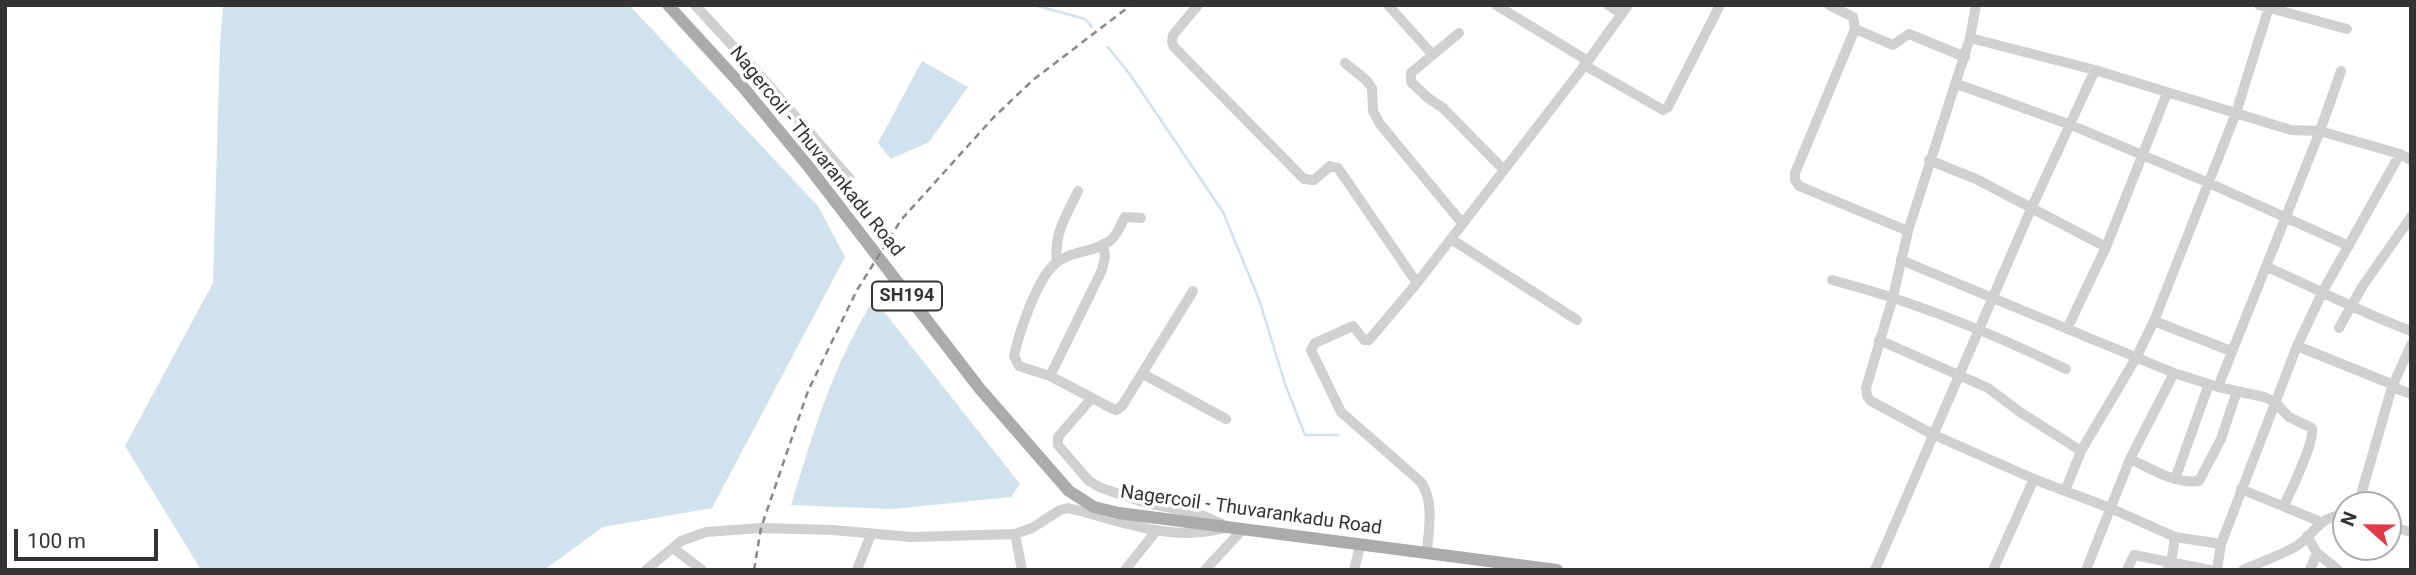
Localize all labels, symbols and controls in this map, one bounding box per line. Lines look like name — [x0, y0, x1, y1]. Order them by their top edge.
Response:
street label: Nagercoil - Thuvarankadu Road — [724, 42, 908, 262]
road number: SH194 — [872, 282, 942, 310]
street label: Nagercoil - Thuvarankadu Road — [1119, 481, 1383, 541]
north arrow — [2332, 491, 2402, 561]
text: N — [2336, 509, 2362, 529]
scale bar — [18, 516, 161, 560]
text: 100 m — [27, 529, 86, 553]

